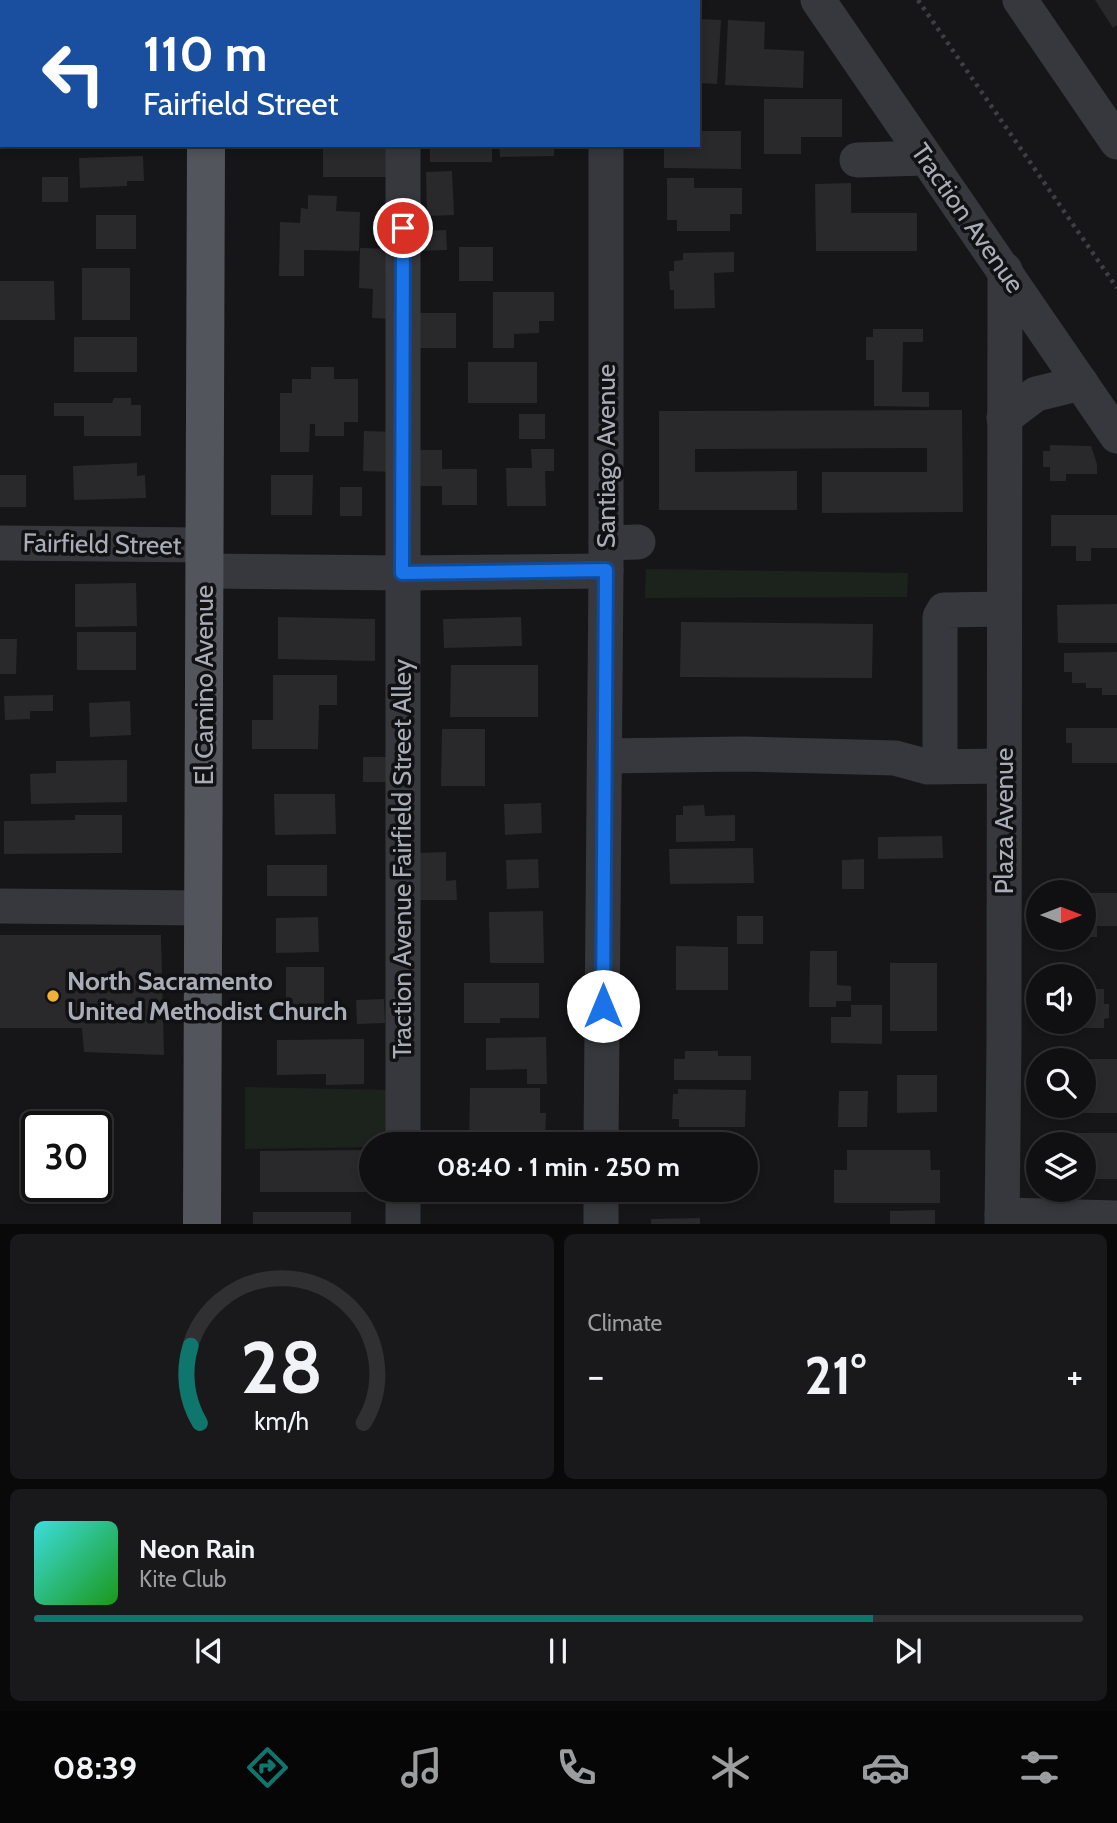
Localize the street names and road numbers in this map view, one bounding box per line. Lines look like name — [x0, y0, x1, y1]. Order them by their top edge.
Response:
street label: Traction Avenue — [905, 137, 1031, 299]
street label: Santiago Avenue — [590, 364, 622, 548]
street label: Fairfield Street — [22, 527, 182, 561]
street label: El Camino Avenue — [188, 585, 220, 785]
street label: Traction Avenue Fairfield Street Alley — [386, 659, 418, 1059]
street label: Plaza Avenue — [988, 748, 1020, 894]

